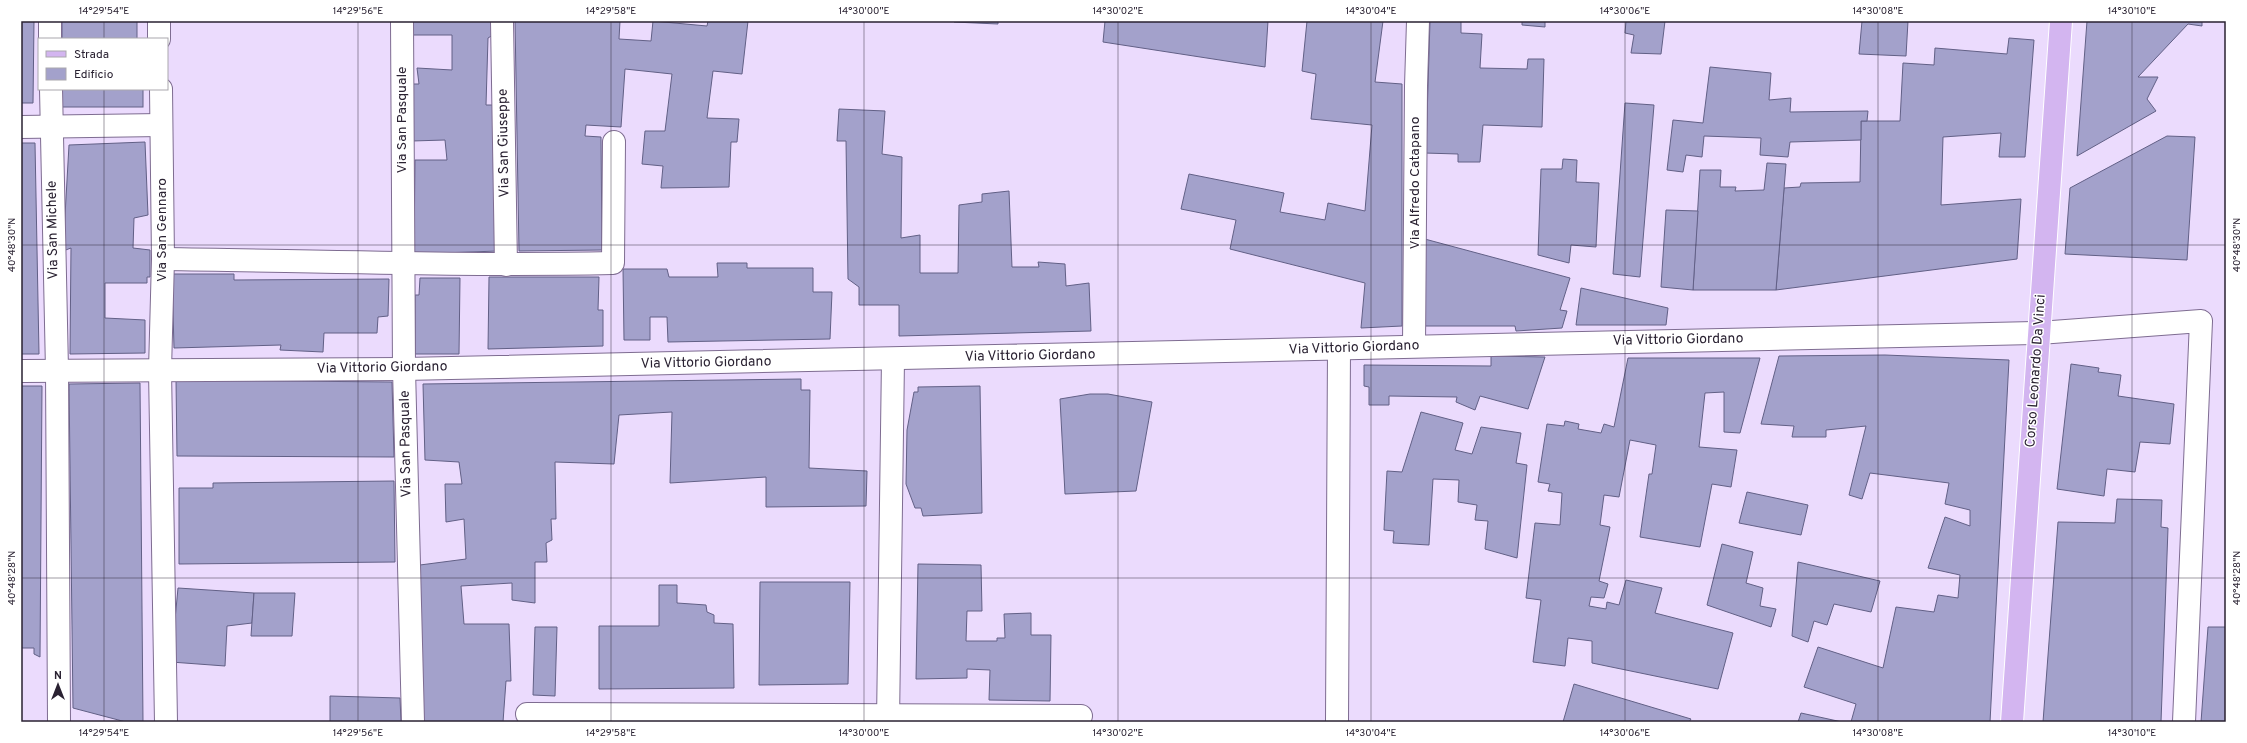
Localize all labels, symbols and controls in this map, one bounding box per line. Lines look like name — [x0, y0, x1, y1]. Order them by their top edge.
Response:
text: 14°29'54"E — [79, 5, 129, 18]
text: 14°29'56"E — [333, 5, 383, 18]
text: 14°29'58"E — [586, 5, 636, 18]
text: 14°30'00"E — [838, 5, 890, 18]
text: 14°30'02"E — [1093, 5, 1143, 18]
text: 14°30'04"E — [1346, 5, 1396, 18]
text: 14°30'06"E — [1600, 5, 1650, 18]
text: 14°30'08"E — [1853, 5, 1903, 18]
text: 14°30'10"E — [2108, 5, 2156, 18]
legend — [38, 38, 168, 90]
text: Strada — [74, 47, 109, 63]
street label: Via San Pasquale — [394, 66, 411, 174]
text: Edificio — [74, 67, 114, 83]
street label: Via San Giuseppe — [495, 88, 513, 198]
street label: Via Alfredo Catapano — [1407, 116, 1424, 249]
street label: Via San Gennaro — [154, 178, 171, 282]
street label: Via San Michele — [44, 180, 62, 280]
text: 40°48'30"N — [6, 218, 19, 272]
text: 40°48'30"N — [2231, 218, 2244, 272]
street label: Corso Leonardo Da Vinci — [2022, 294, 2050, 448]
street label: Via Vittorio Giordano — [1612, 330, 1744, 350]
street label: Via Vittorio Giordano — [1288, 337, 1420, 359]
street label: Via Vittorio Giordano — [964, 346, 1096, 366]
street label: Via Vittorio Giordano — [640, 353, 772, 373]
street label: Via Vittorio Giordano — [316, 358, 448, 378]
street label: Via San Pasquale — [397, 390, 415, 498]
text: 40°48'28"N — [6, 551, 19, 605]
text: 40°48'28"N — [2231, 551, 2244, 605]
north arrow — [38, 665, 78, 705]
text: N — [54, 669, 62, 683]
text: 14°29'54"E — [79, 727, 129, 740]
text: 14°29'56"E — [333, 727, 383, 740]
text: 14°29'58"E — [586, 727, 636, 740]
text: 14°30'00"E — [838, 727, 890, 740]
text: 14°30'02"E — [1093, 727, 1143, 740]
text: 14°30'04"E — [1346, 727, 1396, 740]
text: 14°30'06"E — [1600, 727, 1650, 740]
text: 14°30'08"E — [1853, 727, 1903, 740]
text: 14°30'10"E — [2108, 727, 2156, 740]

